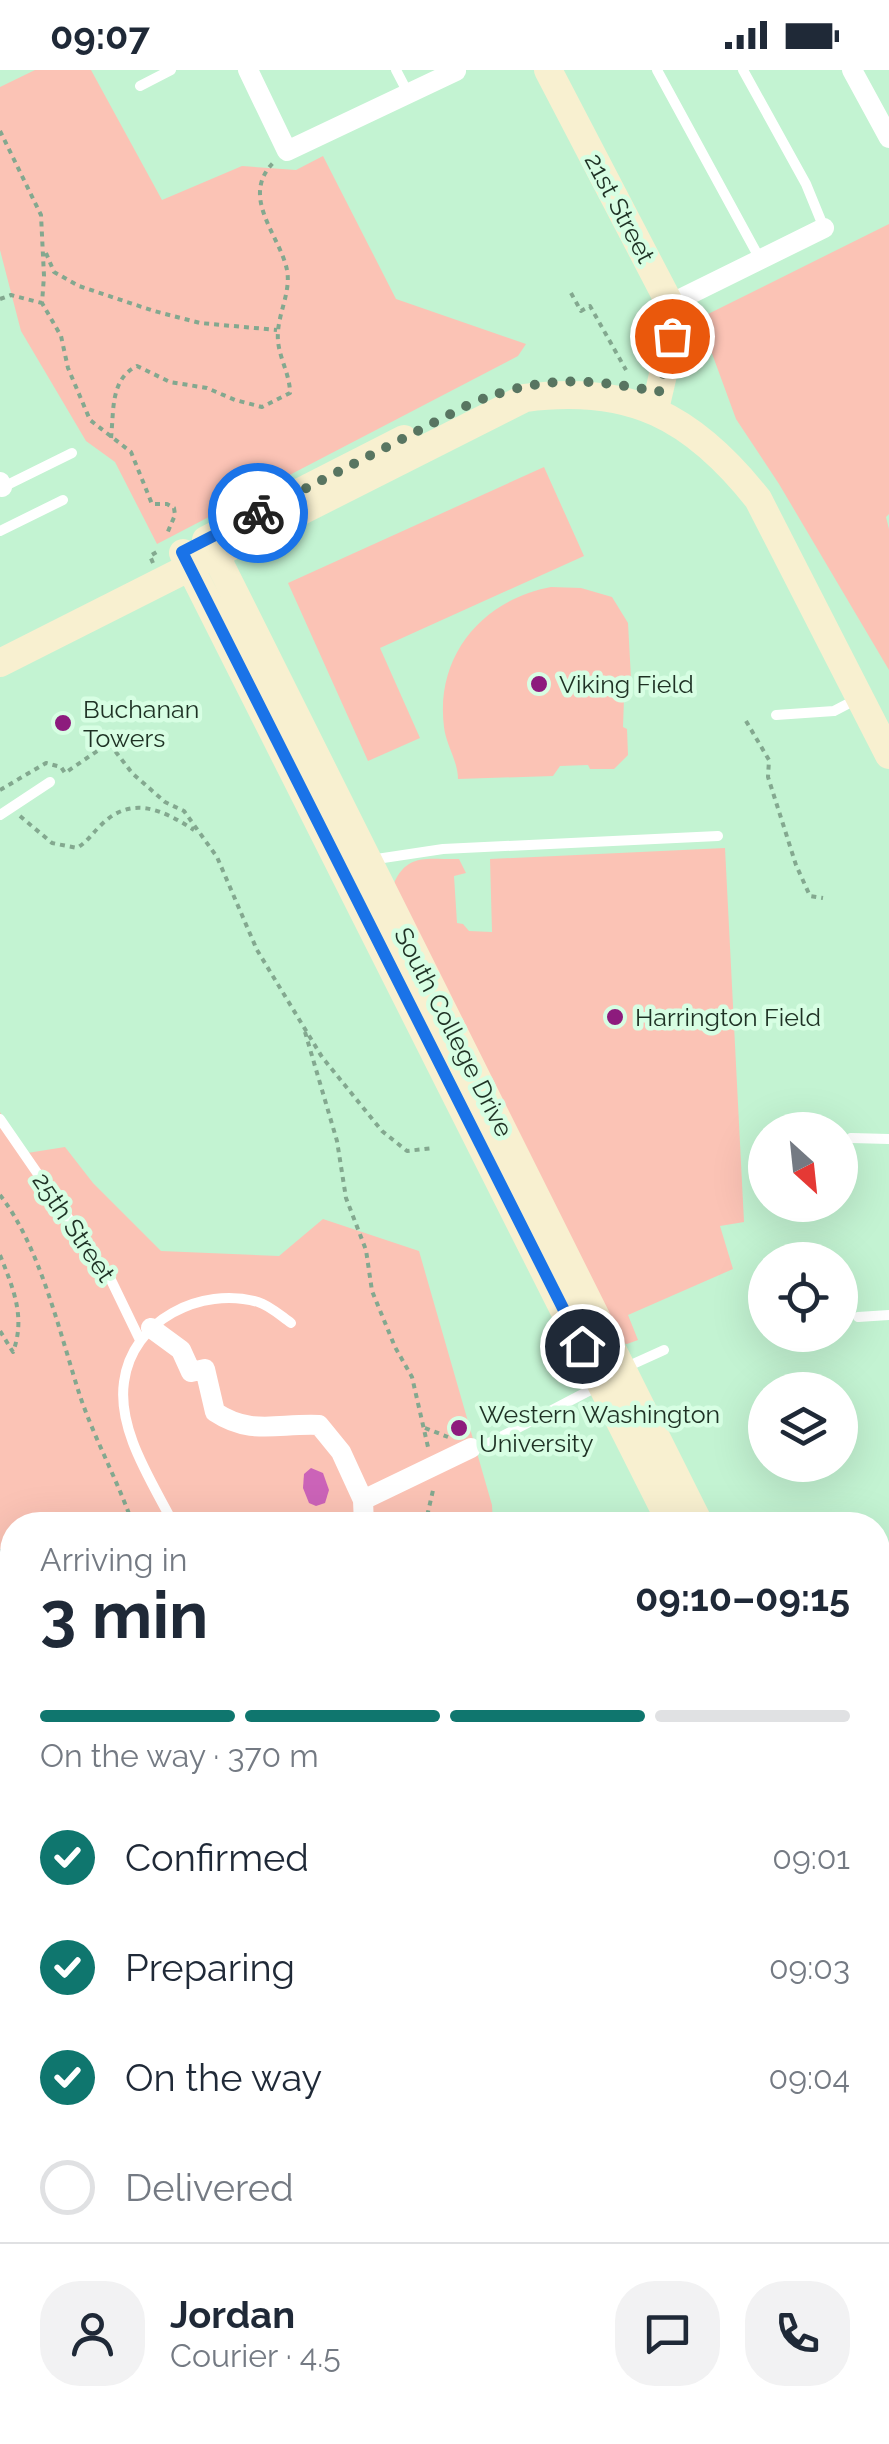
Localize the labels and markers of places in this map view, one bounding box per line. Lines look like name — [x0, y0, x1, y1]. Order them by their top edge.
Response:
pin — [630, 294, 715, 379]
place label: Viking Field — [559, 669, 694, 699]
marker: Viking Field — [528, 673, 550, 695]
place label: Buchanan Towers — [83, 694, 199, 753]
marker: Buchanan Towers — [52, 712, 74, 734]
place label: Harrington Field — [635, 1002, 821, 1032]
marker: Harrington Field — [604, 1006, 626, 1028]
pin — [540, 1304, 625, 1389]
place label: Western Washington University — [479, 1399, 720, 1458]
marker: Western Washington University — [448, 1417, 470, 1439]

